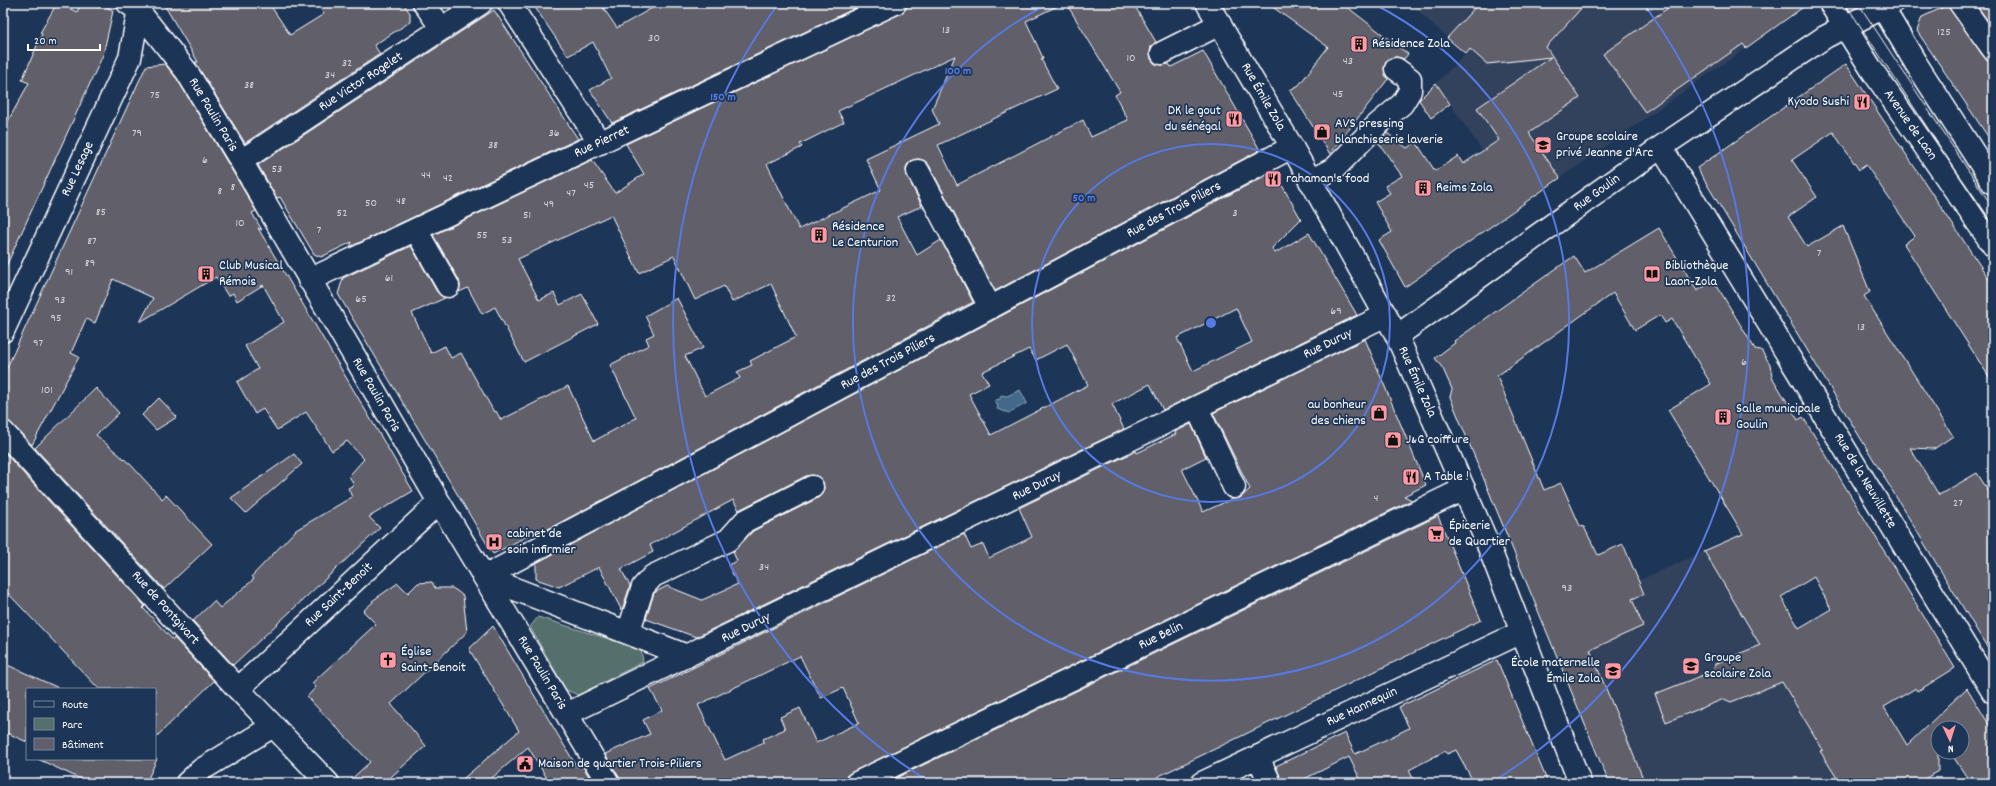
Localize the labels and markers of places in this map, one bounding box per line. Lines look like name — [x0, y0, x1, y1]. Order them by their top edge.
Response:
building icon: Résidence Zola — [1349, 34, 1369, 54]
place label: Résidence Zola — [1372, 34, 1450, 54]
place label: Kyodo Sushi — [1788, 92, 1849, 112]
restaurant icon: Kyodo Sushi — [1852, 92, 1872, 112]
place label: DK le gout du sénégal — [1165, 101, 1222, 137]
restaurant icon: DK le gout du sénégal — [1224, 109, 1244, 129]
place label: AVS pressing blanchisserie laverie — [1335, 114, 1443, 150]
shop icon: AVS pressing blanchisserie laverie — [1312, 122, 1332, 142]
place label: Groupe scolaire privé Jeanne d'Arc — [1556, 127, 1654, 163]
school or university icon: Groupe scolaire privé Jeanne d'Arc — [1533, 135, 1553, 155]
restaurant icon: rahaman's food — [1263, 169, 1283, 189]
place label: rahaman's food — [1286, 169, 1369, 189]
building icon: Reims Zola — [1413, 178, 1433, 198]
place label: Reims Zola — [1436, 178, 1493, 198]
place label: Résidence Le Centurion — [832, 217, 898, 253]
building icon: Résidence Le Centurion — [809, 225, 829, 245]
place label: Club Musical Rémois — [219, 256, 283, 292]
place label: Bibliothèque Laon-Zola — [1665, 256, 1728, 292]
building icon: Club Musical Rémois — [196, 264, 216, 284]
library icon: Bibliothèque Laon-Zola — [1642, 264, 1662, 284]
centre of rings — [1204, 316, 1218, 330]
place label: au bonheur des chiens — [1308, 395, 1367, 431]
place label: Salle municipale Goulin — [1736, 399, 1820, 435]
shop icon: au bonheur des chiens — [1369, 403, 1389, 423]
building icon: Salle municipale Goulin — [1713, 407, 1733, 427]
shop icon: J&G coiffure — [1383, 430, 1403, 450]
place label: J&G coiffure — [1406, 430, 1469, 450]
restaurant icon: A Table ! — [1401, 467, 1421, 487]
place label: A Table ! — [1424, 467, 1469, 487]
place label: Épicerie de Quartier — [1449, 516, 1511, 552]
place label: cabinet de soin infirmier — [507, 524, 576, 560]
supermarket icon: Épicerie de Quartier — [1426, 524, 1446, 544]
hospital icon: cabinet de soin infirmier — [484, 532, 504, 552]
place label: Église Saint-Benoit — [401, 642, 466, 678]
place label: Groupe scolaire Zola — [1704, 648, 1772, 684]
church icon: Église Saint-Benoit — [378, 650, 398, 670]
place label: École maternelle Émile Zola — [1511, 653, 1600, 689]
school or university icon: Groupe scolaire Zola — [1681, 656, 1701, 676]
school or university icon: École maternelle Émile Zola — [1603, 661, 1623, 681]
public building icon: Maison de quartier Trois-Piliers — [515, 754, 535, 774]
place label: Maison de quartier Trois-Piliers — [538, 754, 702, 774]

